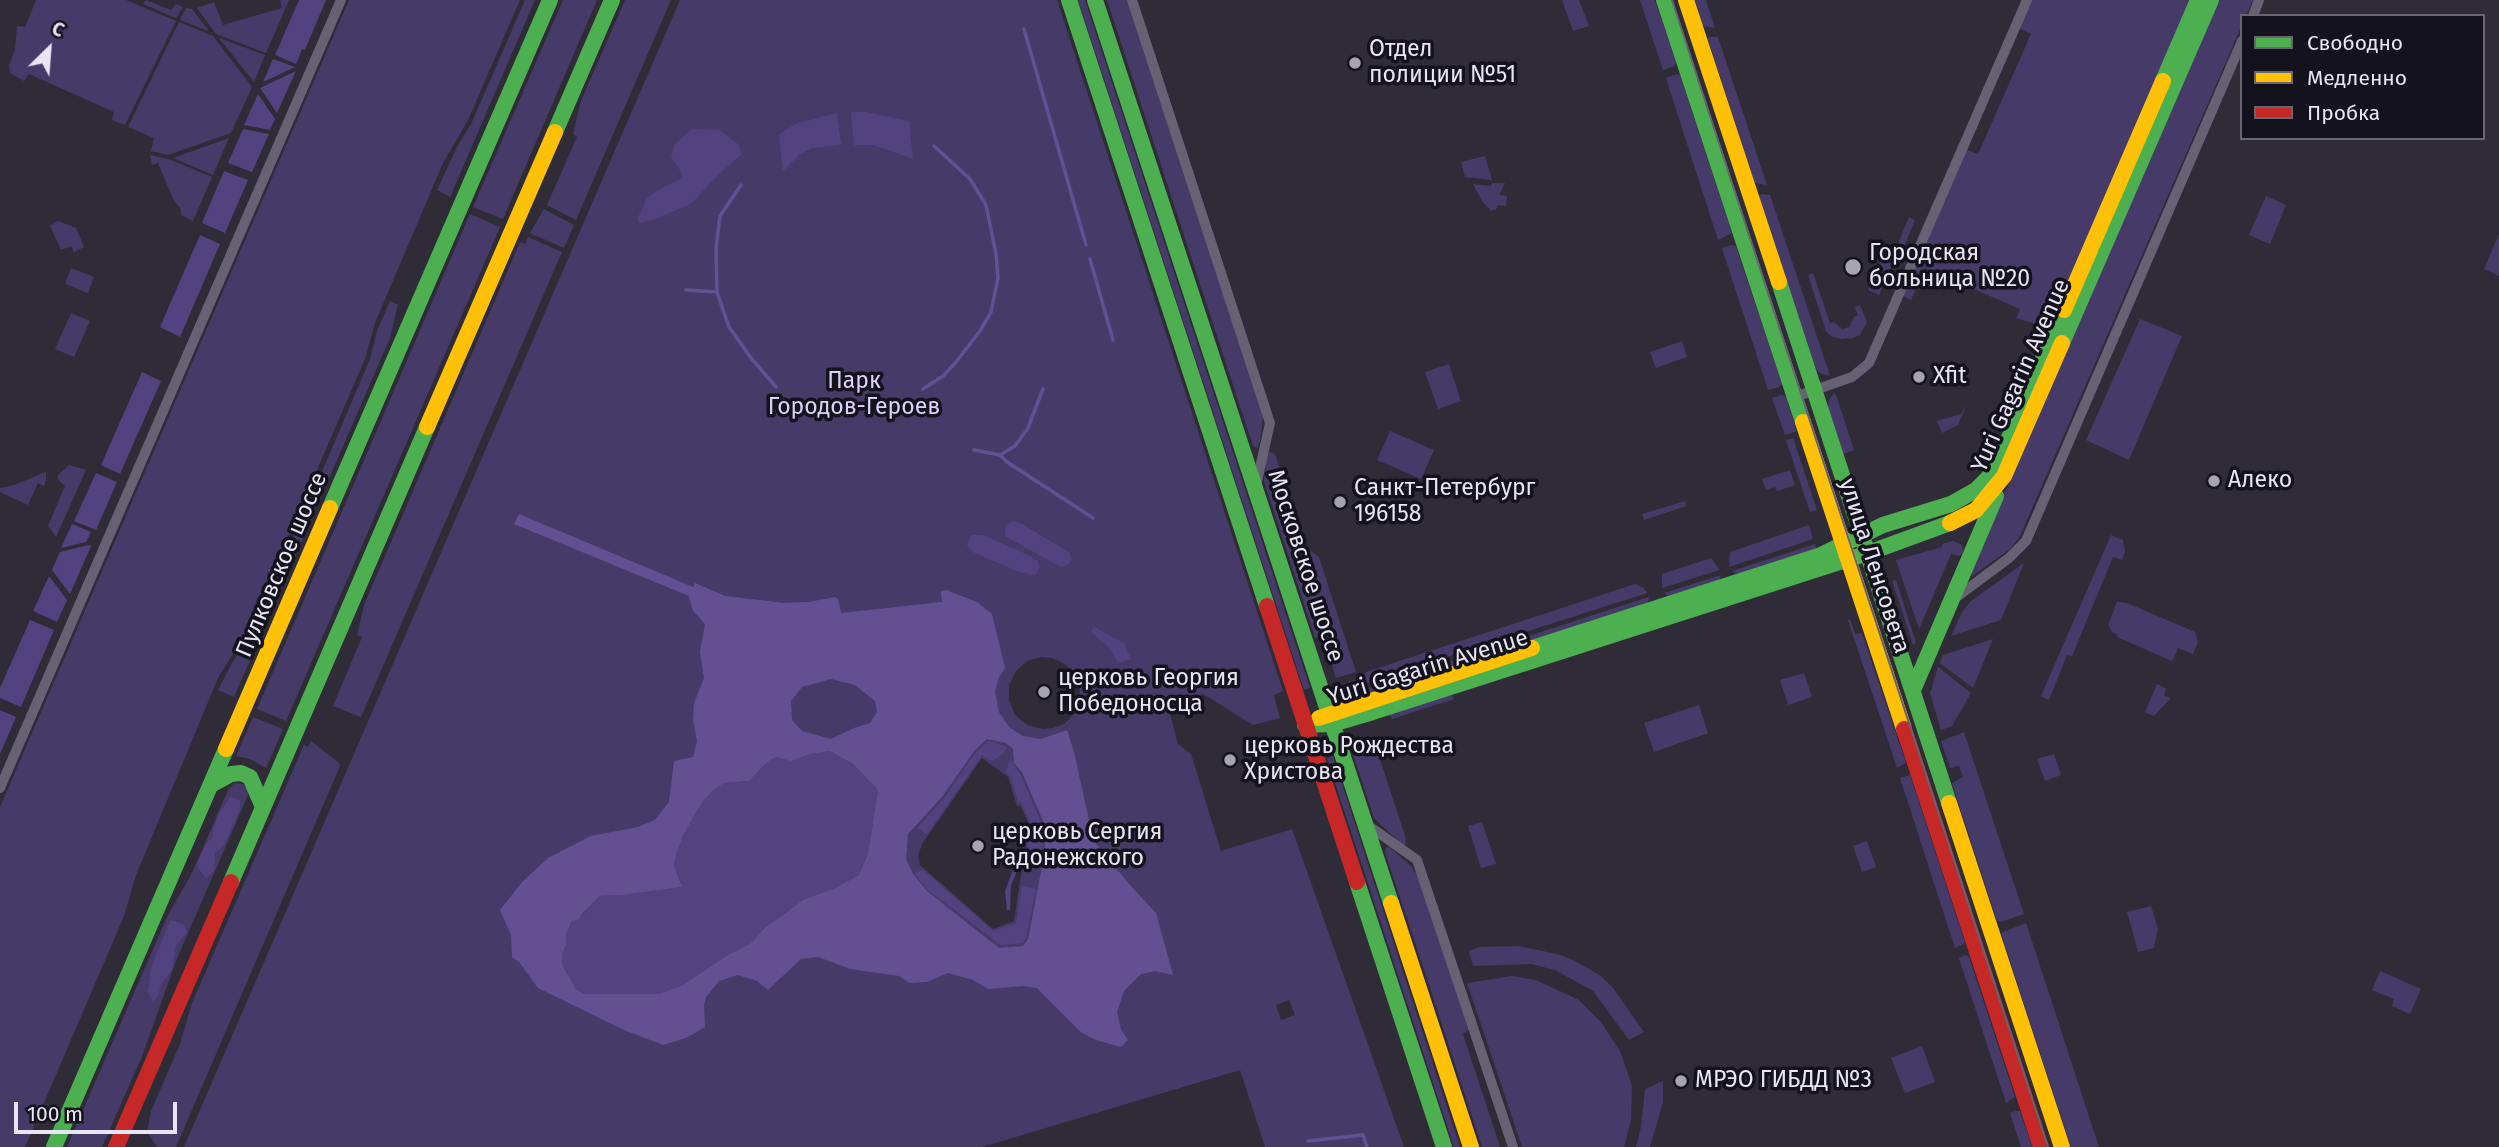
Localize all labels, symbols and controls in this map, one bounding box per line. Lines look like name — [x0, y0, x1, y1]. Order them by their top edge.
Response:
north arrow — [14, 14, 84, 84]
legend — [2240, 14, 2485, 140]
text: С — [48, 17, 68, 42]
text: Свободно — [2307, 30, 2403, 56]
place label: Отдел полиции №51 — [1369, 36, 1516, 90]
marker: Отдел полиции №51 — [1347, 55, 1363, 71]
text: Медленно — [2307, 65, 2407, 91]
text: Пробка — [2307, 100, 2380, 126]
place label: Городская больница №20 — [1869, 240, 2030, 294]
marker: Городская больница №20 — [1843, 257, 1863, 277]
street label: Yuri Gagarin Avenue — [1966, 275, 2076, 477]
place label: Xfit — [1933, 363, 1967, 391]
park label: Парк Городов-Героев — [768, 368, 940, 422]
marker: Xfit — [1911, 369, 1927, 385]
street label: Московское шоссе — [1261, 466, 1349, 666]
place label: Алеко — [2228, 467, 2292, 495]
street label: Пулковское шоссе — [231, 468, 333, 662]
marker: Алеко — [2206, 473, 2222, 489]
place label: Санкт-Петербург 196158 — [1354, 475, 1535, 529]
street label: улица Ленсовета — [1833, 475, 1915, 657]
marker: Санкт-Петербург 196158 — [1332, 494, 1348, 510]
street label: Yuri Gagarin Avenue — [1324, 624, 1532, 712]
place label: церковь Георгия Победоносца — [1058, 665, 1239, 719]
marker: церковь Георгия Победоносца — [1036, 684, 1052, 700]
place label: церковь Рождества Христова — [1244, 733, 1454, 787]
marker: церковь Рождества Христова — [1222, 752, 1238, 768]
place label: церковь Сергия Радонежского — [992, 819, 1162, 873]
marker: церковь Сергия Радонежского — [970, 838, 986, 854]
place label: МРЭО ГИБДД №3 — [1695, 1067, 1872, 1095]
marker: МРЭО ГИБДД №3 — [1673, 1073, 1689, 1089]
scale bar — [18, 1088, 180, 1132]
text: 100 m — [27, 1101, 83, 1127]

